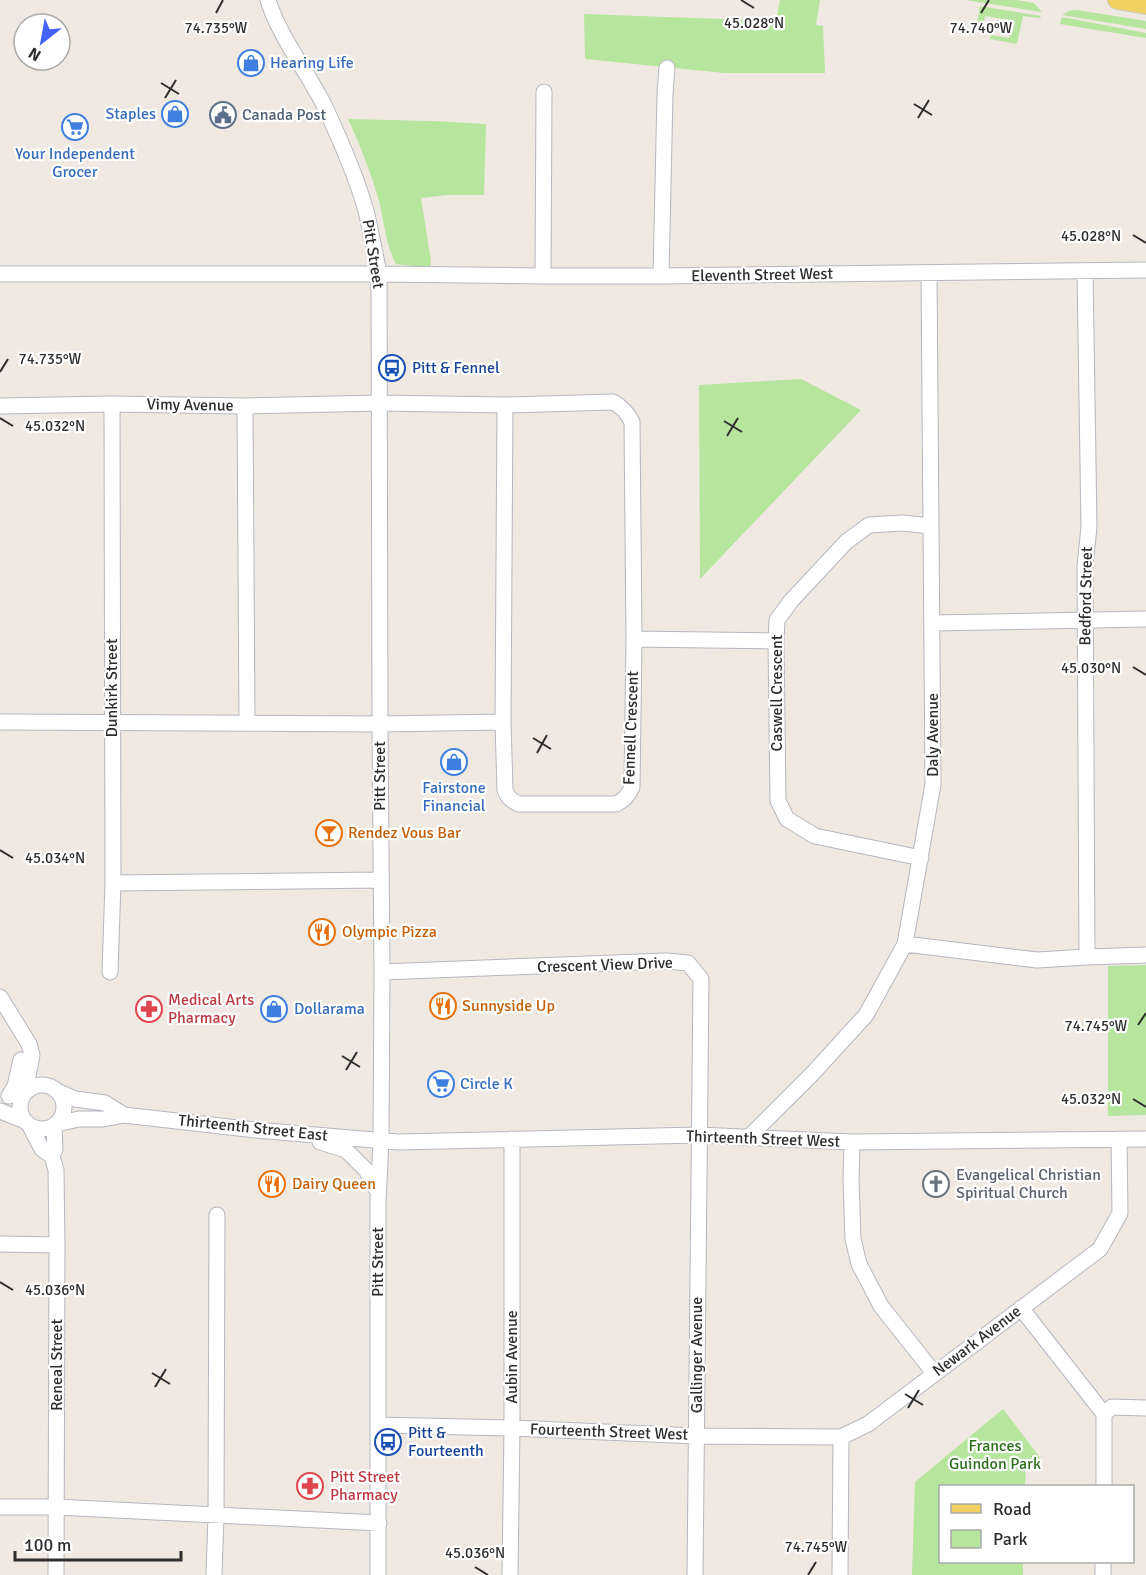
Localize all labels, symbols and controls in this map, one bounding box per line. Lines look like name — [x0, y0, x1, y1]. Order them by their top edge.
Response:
north arrow — [12, 12, 72, 72]
text: 45.028°N — [724, 14, 784, 32]
text: 74.735°W — [185, 19, 248, 37]
text: 74.740°W — [950, 19, 1013, 37]
text: N — [25, 43, 45, 65]
shop icon: Hearing Life — [236, 48, 266, 78]
place label: Hearing Life — [270, 53, 354, 73]
shop icon: Staples — [160, 99, 190, 129]
public building icon: Canada Post — [208, 100, 238, 130]
place label: Staples — [105, 104, 156, 124]
place label: Canada Post — [242, 105, 327, 125]
supermarket icon: Your Independent Grocer — [60, 112, 90, 142]
place label: Your Independent Grocer — [15, 144, 135, 182]
street label: Pitt Street — [358, 218, 388, 290]
text: 45.028°N — [1061, 227, 1121, 245]
street label: Eleventh Street West — [691, 264, 833, 286]
text: 74.735°W — [19, 350, 82, 368]
bus stop icon: Pitt & Fennel — [377, 353, 407, 383]
place label: Pitt & Fennel — [412, 358, 500, 378]
street label: Vimy Avenue — [146, 394, 234, 416]
text: 45.032°N — [25, 417, 85, 435]
street label: Bedford Street — [1075, 546, 1097, 646]
street label: Caswell Crescent — [767, 634, 787, 751]
street label: Dunkirk Street — [102, 638, 122, 738]
text: 45.030°N — [1061, 659, 1121, 677]
street label: Fennell Crescent — [619, 670, 643, 785]
street label: Daly Avenue — [923, 693, 943, 777]
street label: Pitt Street — [370, 741, 390, 811]
shop icon: Fairstone Financial — [439, 747, 469, 777]
place label: Fairstone Financial — [422, 778, 486, 816]
bar icon: Rendez Vous Bar — [314, 818, 344, 848]
place label: Rendez Vous Bar — [348, 823, 461, 843]
text: 45.034°N — [25, 849, 85, 867]
restaurant icon: Olympic Pizza — [307, 917, 337, 947]
place label: Olympic Pizza — [342, 922, 437, 942]
street label: Crescent View Drive — [537, 953, 673, 977]
place label: Medical Arts Pharmacy — [168, 990, 254, 1028]
restaurant icon: Sunnyside Up — [428, 991, 458, 1021]
pharmacy icon: Medical Arts Pharmacy — [134, 994, 164, 1024]
shop icon: Dollarama — [259, 994, 289, 1024]
place label: Sunnyside Up — [462, 996, 555, 1016]
place label: Dollarama — [294, 999, 365, 1019]
text: 74.745°W — [1065, 1017, 1128, 1035]
supermarket icon: Circle K — [426, 1069, 456, 1099]
place label: Circle K — [460, 1074, 513, 1094]
text: 45.032°N — [1061, 1090, 1121, 1108]
street label: Thirteenth Street East — [177, 1110, 329, 1146]
street label: Thirteenth Street West — [686, 1126, 841, 1152]
place label: Evangelical Christian Spiritual Church — [956, 1165, 1101, 1203]
restaurant icon: Dairy Queen — [257, 1169, 287, 1199]
church icon: Evangelical Christian Spiritual Church — [921, 1169, 951, 1199]
place label: Dairy Queen — [292, 1174, 376, 1194]
street label: Pitt Street — [368, 1227, 388, 1297]
text: 45.036°N — [25, 1281, 85, 1299]
street label: Gallinger Avenue — [687, 1297, 707, 1413]
street label: Newark Avenue — [929, 1301, 1025, 1381]
street label: Aubin Avenue — [502, 1310, 522, 1404]
street label: Reneal Street — [47, 1319, 67, 1411]
street label: Fourteenth Street West — [530, 1419, 689, 1445]
place label: Pitt & Fourteenth — [408, 1423, 484, 1461]
bus stop icon: Pitt & Fourteenth — [373, 1427, 403, 1457]
park label: Frances Guindon Park — [949, 1436, 1041, 1474]
place label: Pitt Street Pharmacy — [330, 1467, 400, 1505]
pharmacy icon: Pitt Street Pharmacy — [295, 1471, 325, 1501]
legend — [939, 1485, 1134, 1563]
text: Road — [993, 1498, 1032, 1520]
scale bar — [15, 1524, 182, 1562]
text: Park — [993, 1528, 1028, 1550]
text: 100 m — [24, 1534, 71, 1556]
text: 74.745°W — [785, 1538, 848, 1556]
text: 45.036°N — [445, 1544, 505, 1562]

